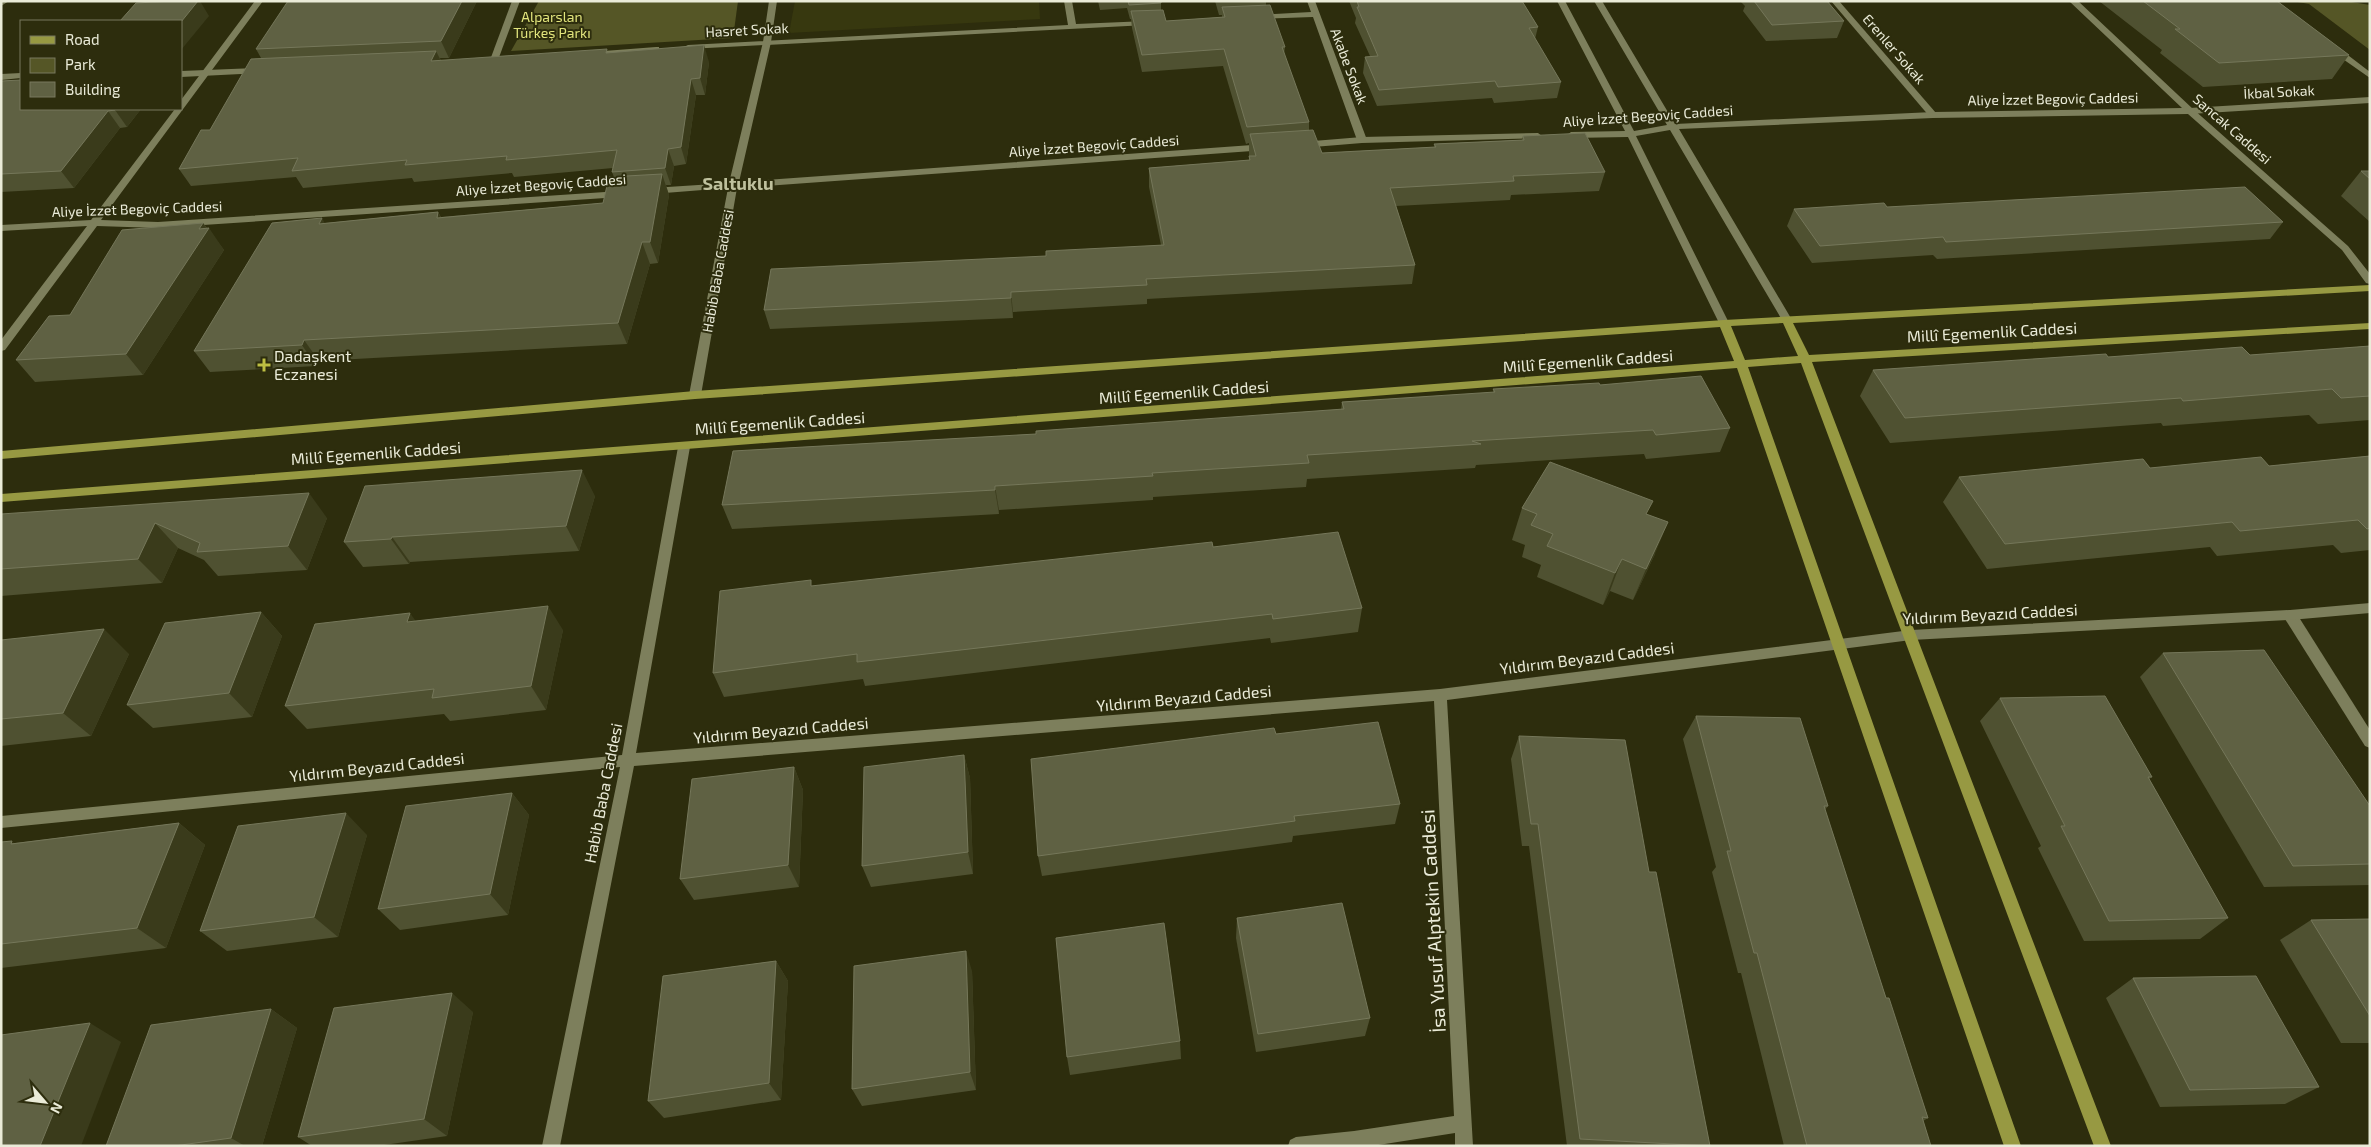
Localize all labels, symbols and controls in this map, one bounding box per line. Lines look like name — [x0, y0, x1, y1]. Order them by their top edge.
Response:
park label: Alparslan Türkeş Parkı — [513, 8, 591, 42]
street label: Erenler Sokak — [1859, 10, 1929, 87]
street label: Hasret Sokak — [705, 19, 789, 40]
legend — [20, 20, 182, 110]
street label: Akabe Sokak — [1327, 25, 1372, 106]
text: Road — [65, 30, 100, 48]
text: Park — [65, 55, 96, 73]
text: Building — [65, 80, 121, 98]
street label: İkbal Sokak — [2243, 81, 2315, 102]
street label: Aliye İzzet Begoviç Caddesi — [1968, 89, 2138, 109]
street label: Sancak Caddesi — [2190, 90, 2275, 167]
street label: Aliye İzzet Begoviç Caddesi — [1562, 101, 1734, 131]
street label: Aliye İzzet Begoviç Caddesi — [1008, 131, 1180, 161]
street label: Aliye İzzet Begoviç Caddesi — [455, 170, 627, 200]
district label: Saltuklu — [702, 172, 774, 194]
street label: Aliye İzzet Begoviç Caddesi — [51, 197, 223, 221]
street label: Habib Baba Caddesi — [698, 208, 737, 334]
street label: Millî Egemenlik Caddesi — [1906, 318, 2078, 345]
street label: Millî Egemenlik Caddesi — [1502, 345, 1674, 376]
place label: Dadaşkent Eczanesi — [274, 346, 351, 383]
marker: Dadaşkent Eczanesi — [258, 359, 270, 371]
street label: Millî Egemenlik Caddesi — [1098, 376, 1270, 407]
street label: Millî Egemenlik Caddesi — [694, 407, 866, 438]
street label: Millî Egemenlik Caddesi — [290, 437, 462, 468]
street label: Yıldırım Beyazıd Caddesi — [1902, 599, 2078, 628]
street label: Yıldırım Beyazıd Caddesi — [1499, 637, 1675, 678]
street label: Yıldırım Beyazıd Caddesi — [1096, 680, 1272, 715]
street label: Yıldırım Beyazıd Caddesi — [693, 712, 869, 747]
street label: Habib Baba Caddesi — [580, 721, 625, 865]
street label: Yıldırım Beyazıd Caddesi — [289, 748, 465, 785]
street label: İsa Yusuf Alptekin Caddesi — [1415, 809, 1450, 1033]
north arrow — [20, 1077, 70, 1127]
text: N — [47, 1100, 67, 1117]

